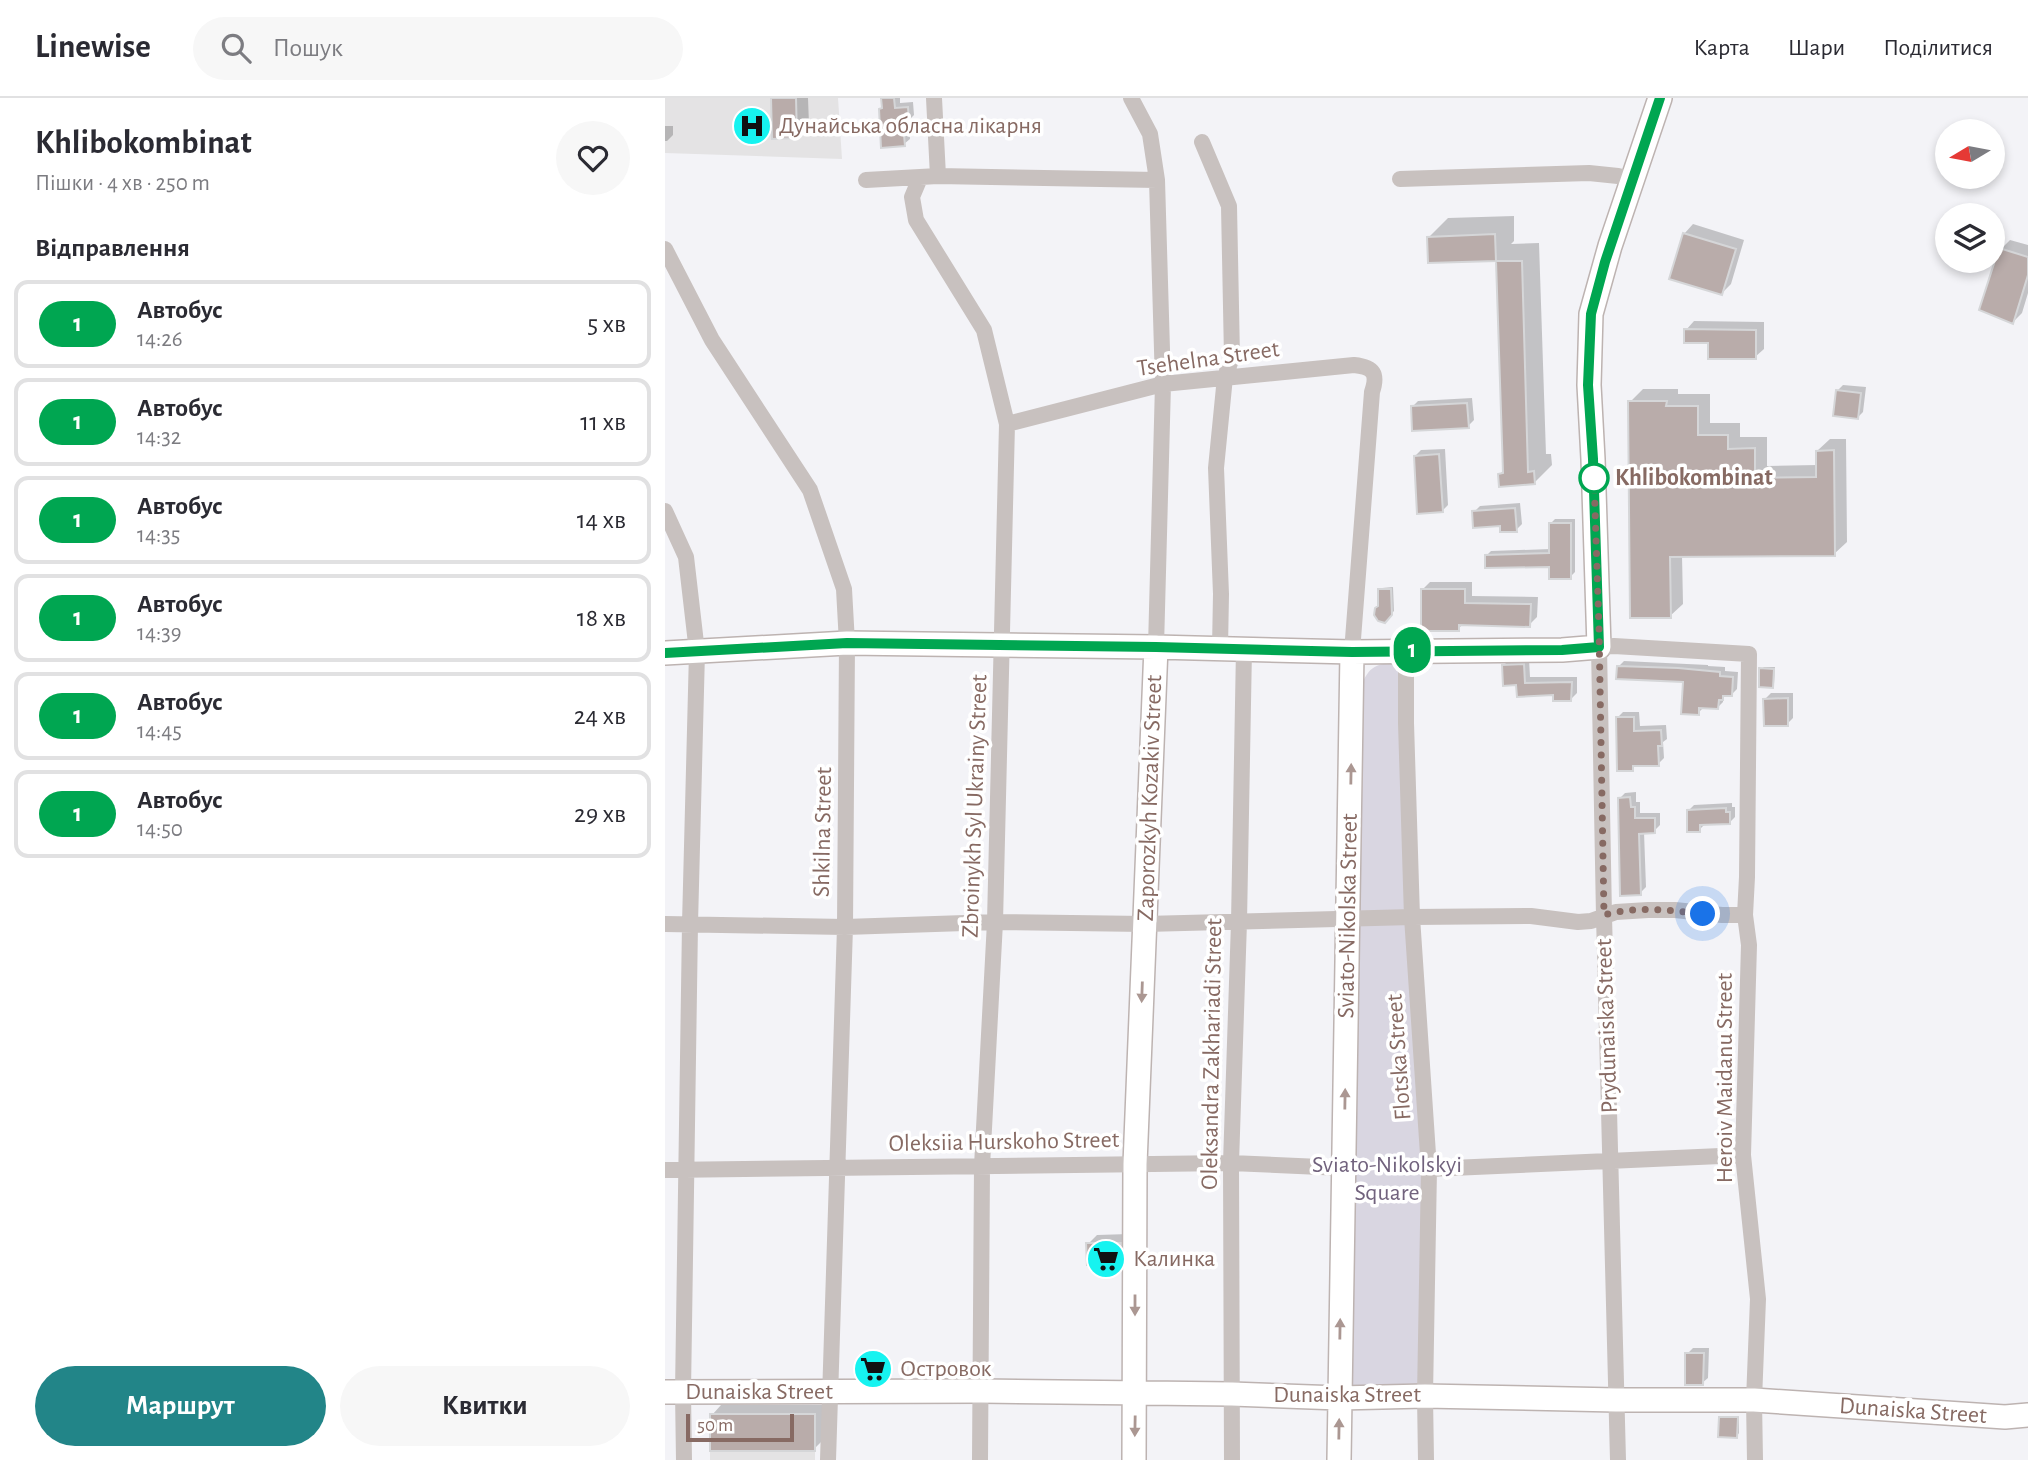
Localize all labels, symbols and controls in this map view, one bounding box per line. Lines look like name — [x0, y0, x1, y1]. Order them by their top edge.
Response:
search box — [193, 17, 683, 80]
icon: search — [217, 29, 255, 67]
text: Linewise — [35, 31, 151, 64]
text: Пошук — [273, 35, 343, 61]
text: Карта — [1693, 36, 1750, 60]
text: Шари — [1788, 36, 1845, 60]
text: Поділитися — [1883, 36, 1993, 60]
hospital icon: Дунайська обласна лікарня — [731, 105, 773, 147]
place label: Дунайська обласна лікарня — [779, 114, 1042, 138]
north arrow — [1935, 119, 2005, 189]
map controls — [1935, 119, 2005, 273]
button: heart — [556, 121, 630, 195]
text: Khlibokombinat — [35, 127, 252, 160]
text: Пішки · 4 хв · 250 m — [35, 172, 210, 195]
button: layers — [1935, 203, 2005, 273]
text: Відправлення — [35, 235, 190, 261]
text: Автобус — [137, 297, 223, 323]
text: 5 хв — [587, 311, 626, 337]
text: 1 — [73, 312, 82, 336]
text: 14:26 — [137, 328, 183, 351]
street label: Tsehelna Street — [1135, 337, 1281, 381]
text: Автобус — [137, 395, 223, 421]
text: 11 хв — [580, 409, 626, 435]
text: 1 — [73, 410, 82, 434]
text: 14:32 — [137, 426, 181, 449]
marker: Khlibokombinat — [1579, 463, 1609, 493]
place label: Khlibokombinat — [1615, 466, 1773, 490]
text: Автобус — [137, 493, 223, 519]
text: 14 хв — [577, 507, 626, 533]
text: 1 — [73, 508, 82, 532]
text: 14:35 — [137, 524, 180, 547]
text: Автобус — [137, 591, 223, 617]
text: 18 хв — [577, 605, 626, 631]
text: 1 — [73, 606, 82, 630]
text: 14:39 — [137, 622, 182, 645]
line badge: 1 — [1389, 627, 1435, 673]
text: 1 — [1408, 638, 1416, 662]
street label: Zbroinykh Syl Ukrainy Street — [958, 673, 992, 938]
street label: Zaporozkyh Kozakiv Street — [1134, 674, 1166, 922]
text: Автобус — [137, 689, 223, 715]
text: 24 хв — [574, 703, 626, 729]
text: 1 — [73, 704, 82, 728]
text: 14:45 — [137, 720, 182, 743]
one-way arrow — [1345, 763, 1357, 785]
street label: Shkilna Street — [810, 766, 836, 897]
text: Автобус — [137, 787, 223, 813]
text: 29 хв — [574, 801, 626, 827]
text: 1 — [73, 802, 82, 826]
street label: Sviato-Nikolska Street — [1334, 813, 1362, 1019]
text: 14:50 — [137, 818, 183, 841]
your location — [1685, 896, 1720, 931]
street label: Oleksandra Zakhariadi Street — [1198, 918, 1226, 1190]
street label: Prydunaiska Street — [1592, 938, 1622, 1114]
street label: Heroiv Maidanu Street — [1713, 972, 1737, 1183]
one-way arrow — [1137, 981, 1148, 1003]
street label: Flotska Street — [1383, 993, 1415, 1121]
one-way arrow — [1339, 1088, 1351, 1110]
street label: Oleksiia Hurskoho Street — [889, 1128, 1120, 1156]
park label: Sviato-Nikolskyi Square — [1312, 1153, 1462, 1205]
supermarket icon: Калинка — [1085, 1238, 1127, 1280]
place label: Калинка — [1133, 1247, 1215, 1271]
one-way arrow — [1129, 1295, 1141, 1317]
one-way arrow — [1335, 1318, 1346, 1340]
supermarket icon: Островок — [852, 1348, 894, 1390]
place label: Островок — [900, 1357, 992, 1381]
button: Маршрут — [35, 1366, 326, 1446]
button: Квитки — [340, 1366, 630, 1446]
street label: Dunaiska Street — [685, 1380, 833, 1404]
street label: Dunaiska Street — [1273, 1383, 1421, 1407]
street label: Dunaiska Street — [1839, 1394, 1988, 1428]
scale bar — [686, 1411, 795, 1443]
text: 50 m — [697, 1416, 733, 1435]
one-way arrow — [1129, 1416, 1140, 1438]
one-way arrow — [1333, 1418, 1345, 1440]

